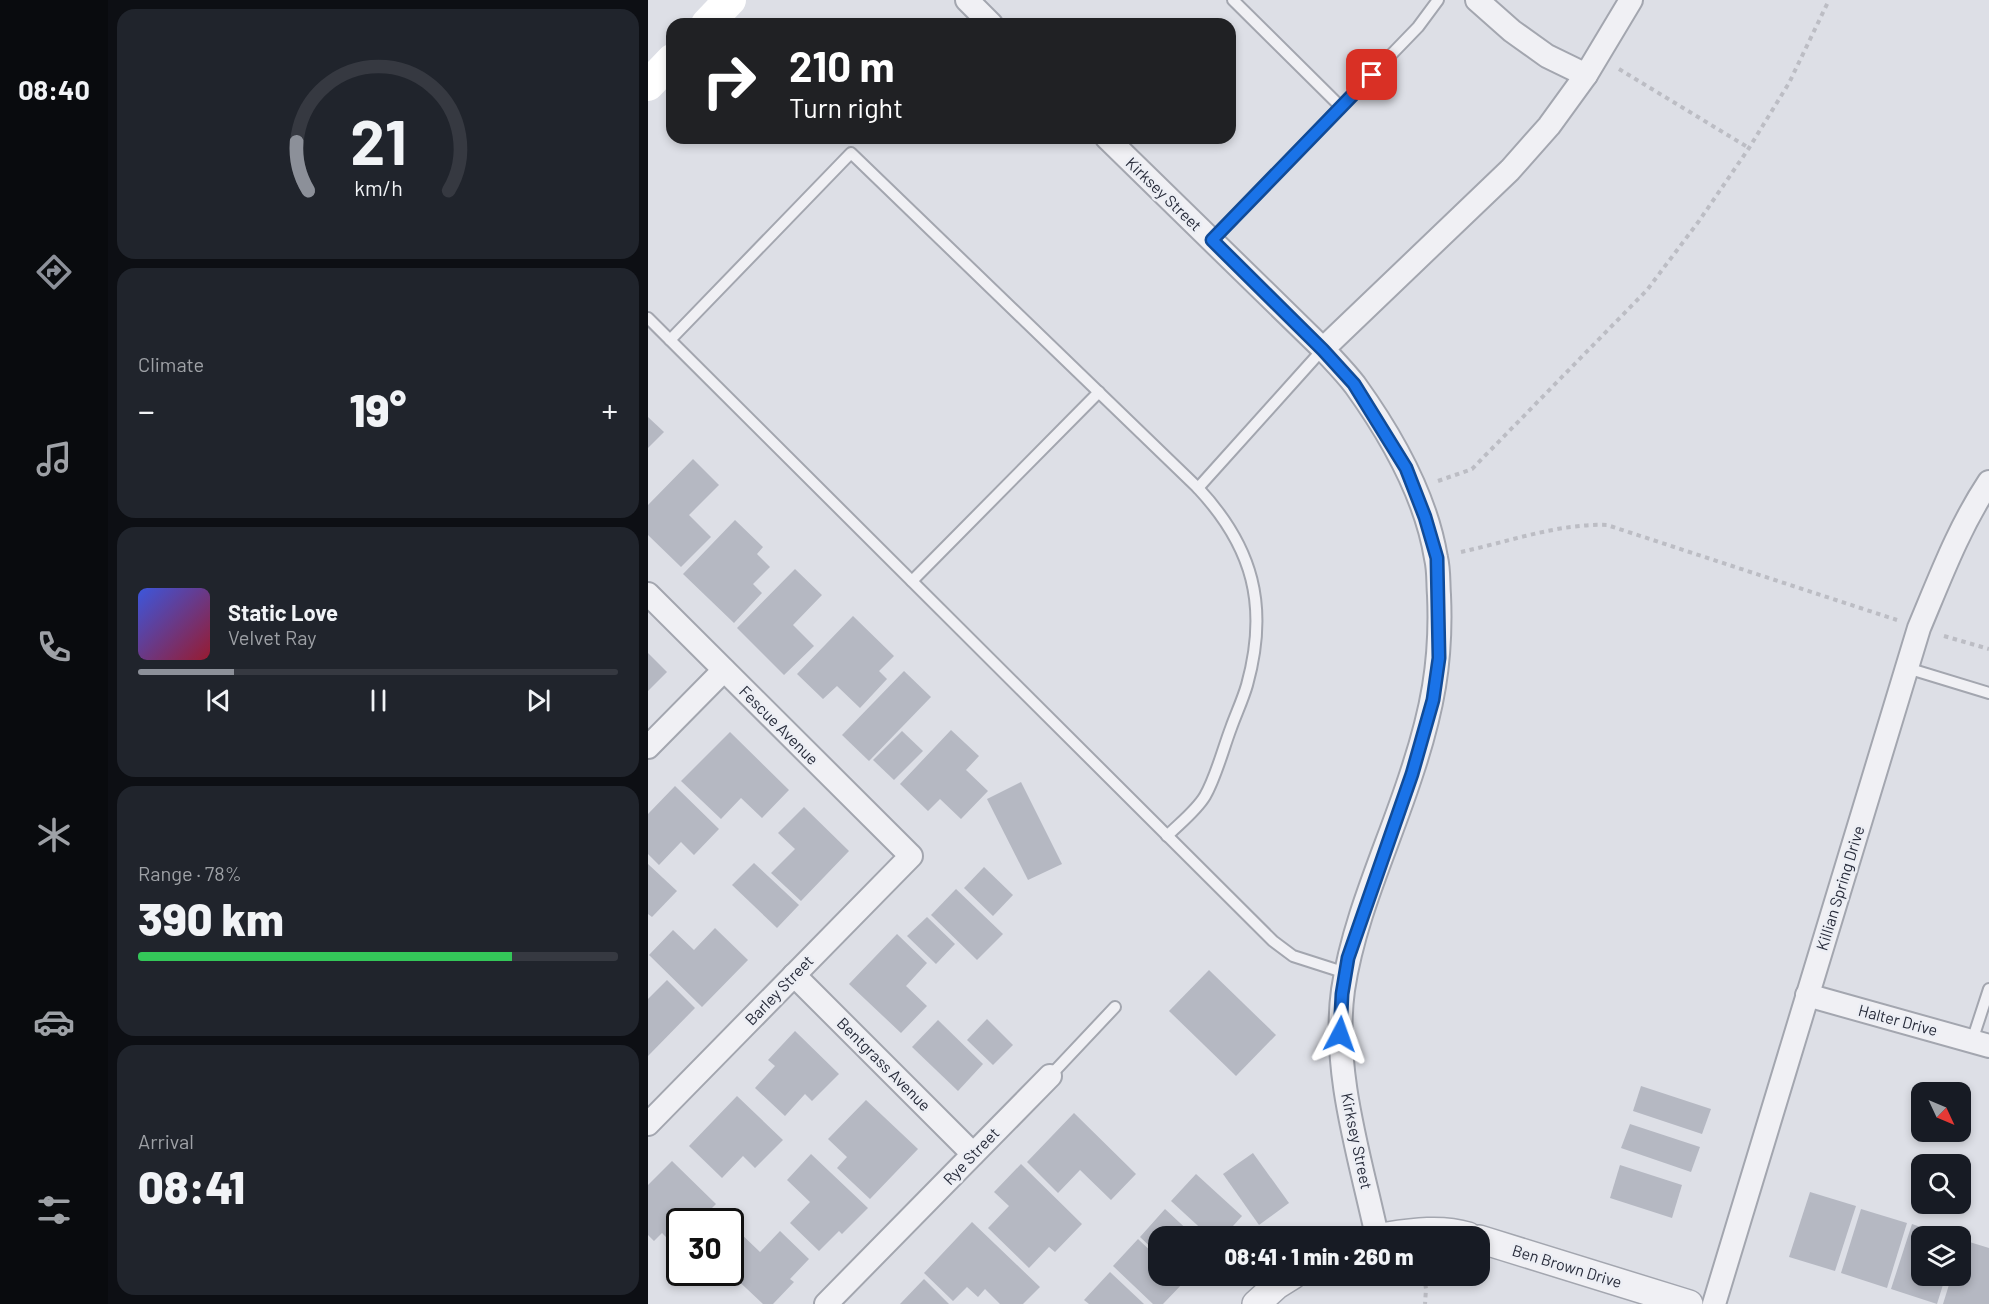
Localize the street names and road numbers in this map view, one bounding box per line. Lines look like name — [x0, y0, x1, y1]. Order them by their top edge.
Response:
street label: Kirksey Street — [1123, 153, 1206, 234]
street label: Fescue Avenue — [736, 681, 823, 768]
street label: Killian Spring Drive — [1812, 823, 1868, 953]
street label: Barley Street — [740, 951, 817, 1029]
street label: Halter Drive — [1856, 1000, 1940, 1039]
street label: Bentgrass Avenue — [834, 1013, 935, 1114]
street label: Kirksey Street — [1338, 1091, 1377, 1191]
street label: Rye Street — [939, 1123, 1003, 1188]
street label: Ben Brown Drive — [1510, 1240, 1624, 1291]

